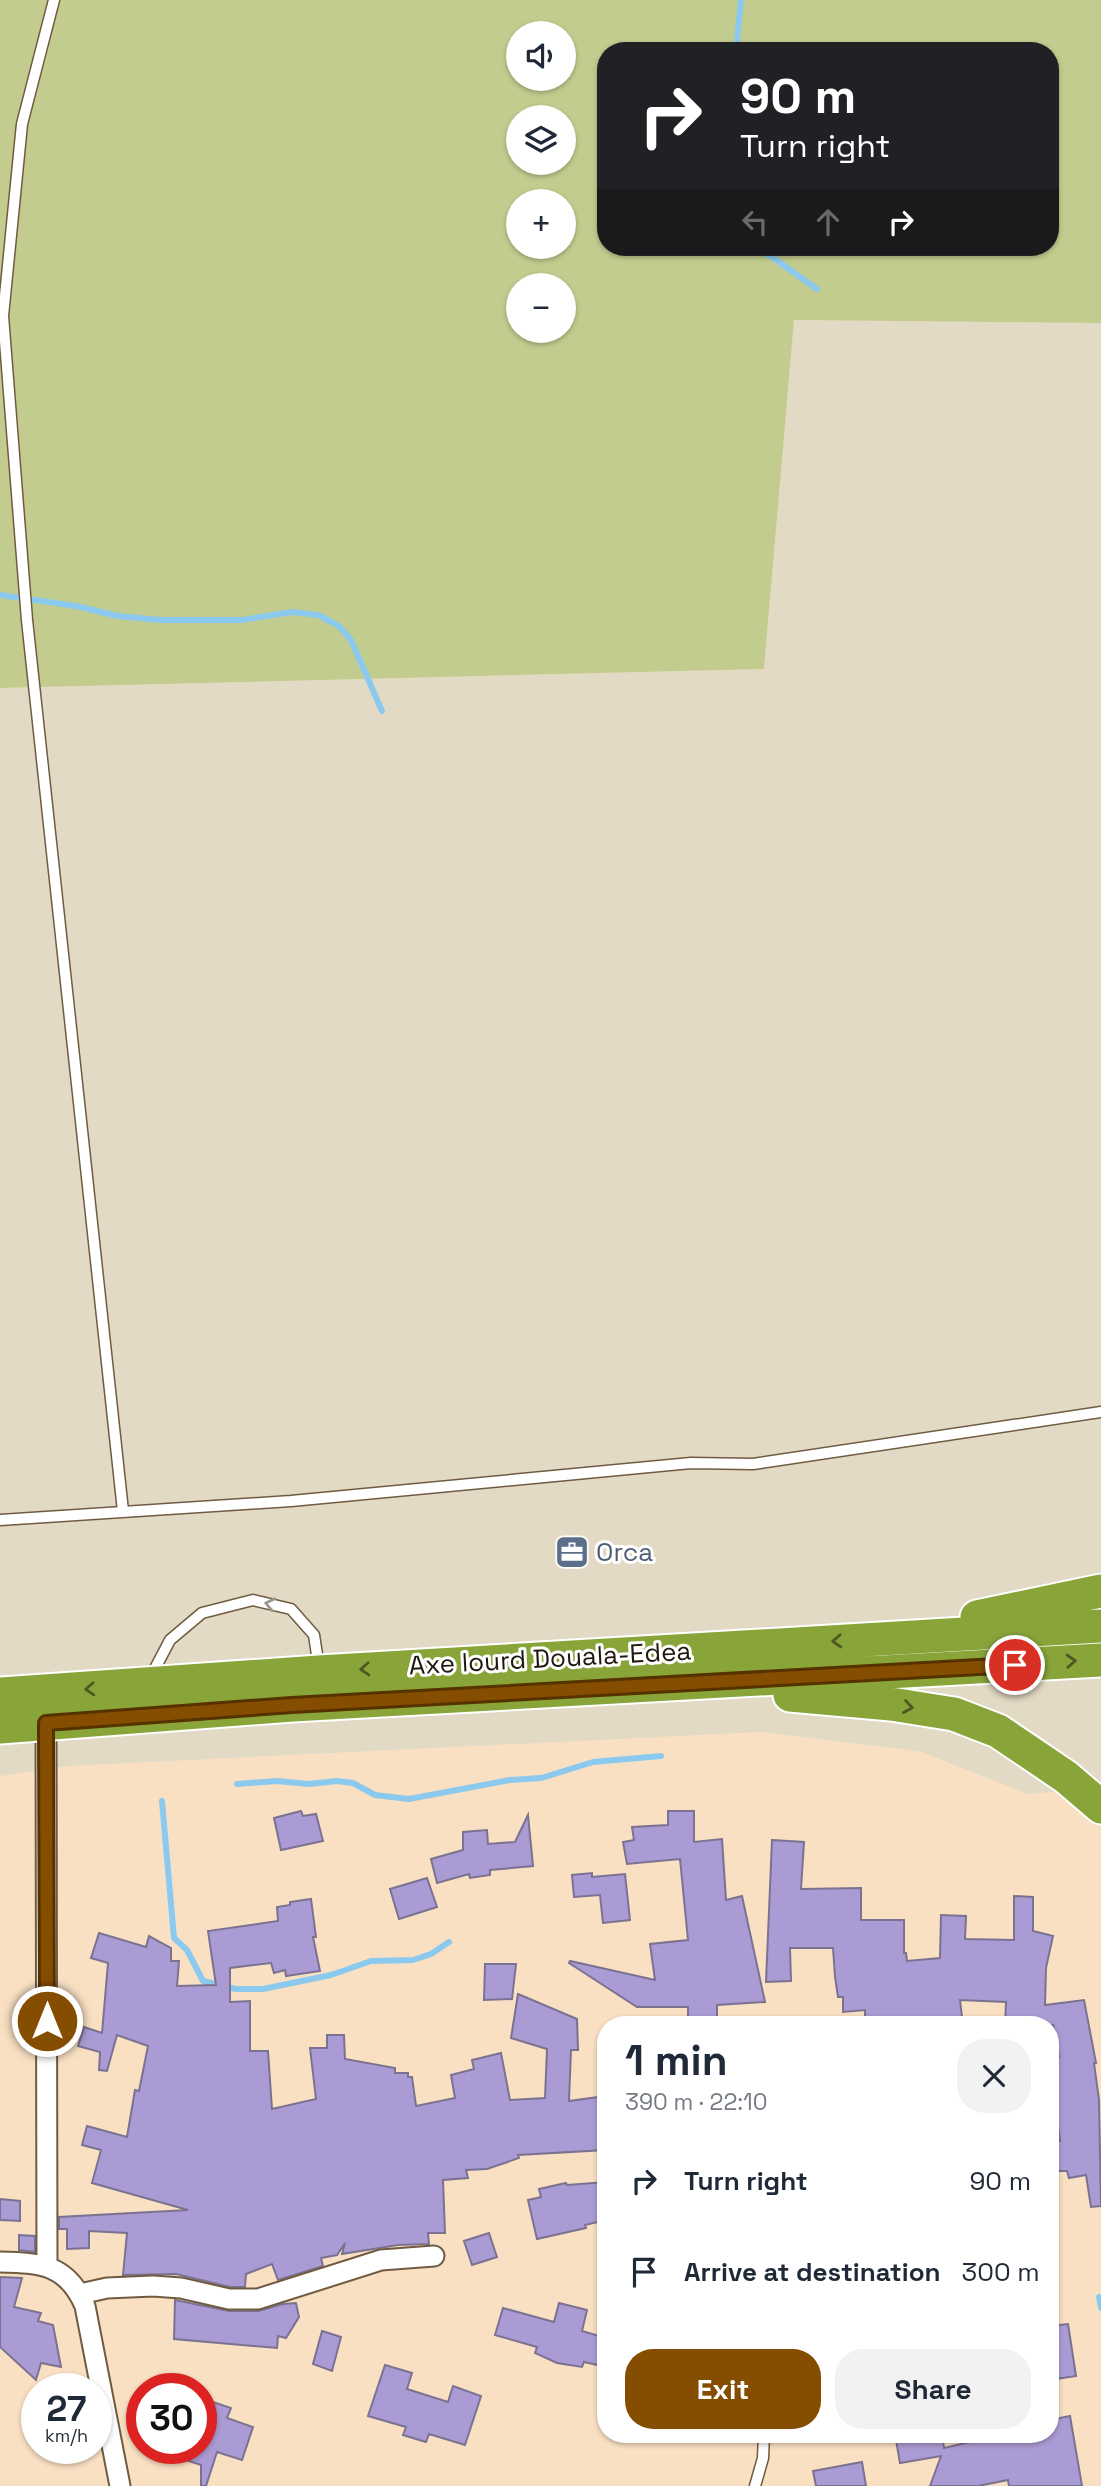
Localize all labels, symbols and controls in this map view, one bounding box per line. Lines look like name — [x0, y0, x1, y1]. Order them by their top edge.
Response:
map controls — [506, 21, 576, 343]
button: sound — [506, 21, 576, 91]
text: 90 m — [740, 65, 856, 127]
icon: right — [625, 70, 716, 161]
button: layers — [506, 105, 576, 175]
text: Turn right — [740, 126, 890, 166]
button: + — [506, 189, 576, 259]
icon: left — [736, 203, 774, 241]
icon: ahead — [809, 203, 847, 241]
icon: right — [882, 203, 920, 241]
button: − — [506, 273, 576, 343]
office icon: Orca — [553, 1533, 591, 1571]
place label: Orca — [596, 1535, 653, 1569]
one-way arrow — [264, 1598, 276, 1613]
street label: Axe lourd Douala-Edea — [408, 1634, 692, 1682]
one-way arrow — [831, 1634, 842, 1649]
pin — [985, 1635, 1045, 1695]
icon: arrive — [996, 1646, 1034, 1684]
one-way arrow — [1065, 1654, 1076, 1669]
one-way arrow — [360, 1661, 371, 1676]
one-way arrow — [84, 1681, 95, 1696]
one-way arrow — [902, 1699, 914, 1714]
position arrow — [10, 1984, 84, 2058]
text: 1 min — [625, 2034, 728, 2087]
button: close — [957, 2039, 1031, 2113]
text: 390 m · 22:10 — [625, 2087, 767, 2117]
icon: right — [625, 2162, 663, 2200]
text: Turn right — [684, 2164, 808, 2198]
text: 90 m — [969, 2164, 1031, 2198]
icon: arrive — [625, 2253, 663, 2291]
text: Arrive at destination — [684, 2255, 941, 2289]
text: 300 m — [962, 2255, 1040, 2289]
button: Exit — [625, 2349, 821, 2429]
button: Share — [835, 2349, 1031, 2429]
speed limit sign: 30 — [126, 2373, 217, 2464]
text: 27 — [47, 2387, 86, 2431]
text: km/h — [45, 2424, 88, 2447]

